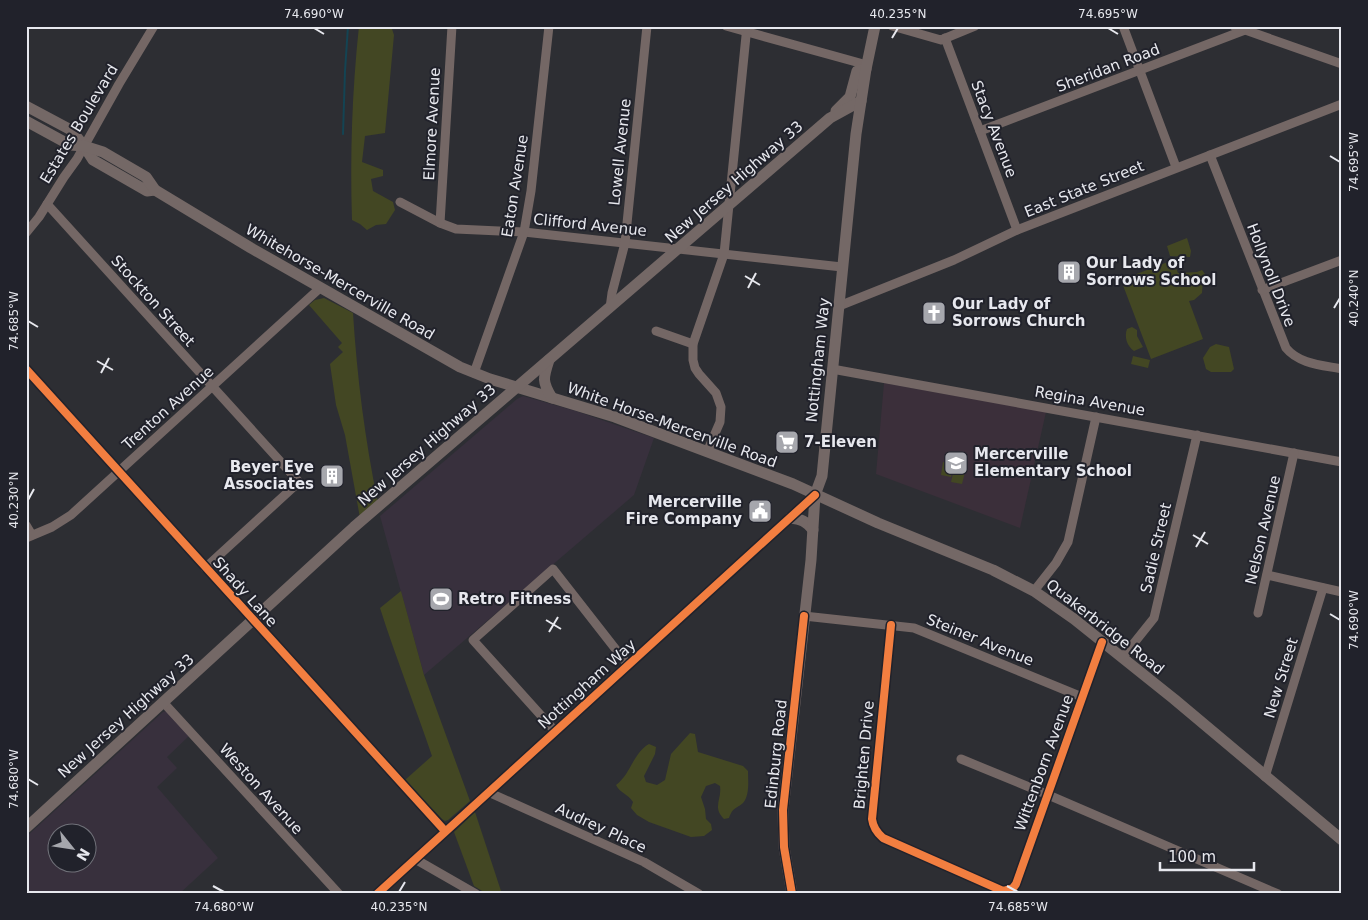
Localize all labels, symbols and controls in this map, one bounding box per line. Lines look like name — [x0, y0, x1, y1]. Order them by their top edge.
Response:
text: 74.690°W — [284, 7, 344, 21]
text: 40.235°N — [870, 7, 926, 21]
text: 74.695°W — [1078, 7, 1138, 21]
street label: Sheridan Road — [1054, 40, 1162, 96]
street label: Estates Boulevard — [36, 61, 122, 187]
street label: Elmore Avenue — [420, 67, 444, 181]
street label: Stacy Avenue — [967, 78, 1021, 180]
street label: Lowell Avenue — [605, 98, 635, 206]
street label: New Jersey Highway 33 — [661, 117, 807, 247]
text: 74.695°W — [1347, 132, 1361, 192]
street label: Eaton Avenue — [498, 133, 532, 239]
street label: East State Street — [1022, 157, 1146, 221]
street label: Clifford Avenue — [532, 210, 648, 240]
street label: Whitehorse-Mercerville Road — [242, 220, 438, 344]
street label: Hollynoll Drive — [1243, 221, 1299, 329]
street label: Stockton Street — [107, 252, 199, 350]
place label: Our Lady of Sorrows School — [1086, 254, 1216, 289]
building icon: Our Lady of Sorrows School — [1056, 259, 1082, 285]
text: 40.240°N — [1347, 270, 1361, 326]
text: 74.685°W — [7, 291, 21, 351]
place label: Our Lady of Sorrows Church — [952, 295, 1086, 330]
street label: Nottingham Way — [802, 297, 834, 423]
church icon: Our Lady of Sorrows Church — [921, 300, 947, 326]
street label: Trenton Avenue — [118, 362, 217, 454]
street label: White Horse-Mercerville Road — [565, 379, 779, 471]
street label: New Jersey Highway 33 — [354, 380, 500, 510]
street label: Regina Avenue — [1033, 382, 1147, 420]
supermarket icon: 7-Eleven — [774, 429, 800, 455]
place label: 7-Eleven — [804, 433, 877, 451]
place label: Mercerville Elementary School — [974, 445, 1132, 480]
school or university icon: Mercerville Elementary School — [943, 450, 969, 476]
place label: Beyer Eye Associates — [224, 458, 314, 493]
building icon: Beyer Eye Associates — [319, 463, 345, 489]
text: 40.230°N — [7, 472, 21, 528]
street label: Nelson Avenue — [1242, 474, 1284, 586]
place label: Mercerville Fire Company — [626, 493, 742, 528]
public building icon: Mercerville Fire Company — [747, 498, 773, 524]
street label: Sadie Street — [1137, 501, 1175, 595]
street label: Shady Lane — [209, 553, 281, 631]
street label: Quakerbridge Road — [1042, 575, 1168, 679]
sports icon: Retro Fitness — [428, 586, 454, 612]
place label: Retro Fitness — [458, 590, 571, 608]
text: 74.690°W — [1347, 590, 1361, 650]
street label: Steiner Avenue — [924, 610, 1036, 670]
street label: Nottingham Way — [534, 635, 640, 733]
street label: New Street — [1260, 636, 1302, 720]
street label: New Jersey Highway 33 — [54, 650, 198, 782]
street label: Wittenborn Avenue — [1011, 692, 1077, 834]
street label: Edinburg Road — [761, 699, 791, 809]
street label: Brighten Drive — [850, 700, 878, 810]
street label: Weston Avenue — [215, 740, 307, 838]
text: 74.680°W — [7, 749, 21, 809]
street label: Audrey Place — [553, 799, 649, 857]
north arrow — [48, 822, 98, 872]
scale bar — [1160, 840, 1254, 872]
text: N — [73, 845, 93, 864]
text: 100 m — [1168, 848, 1216, 866]
text: 74.680°W — [194, 900, 254, 914]
text: 40.235°N — [371, 900, 427, 914]
text: 74.685°W — [988, 900, 1048, 914]

